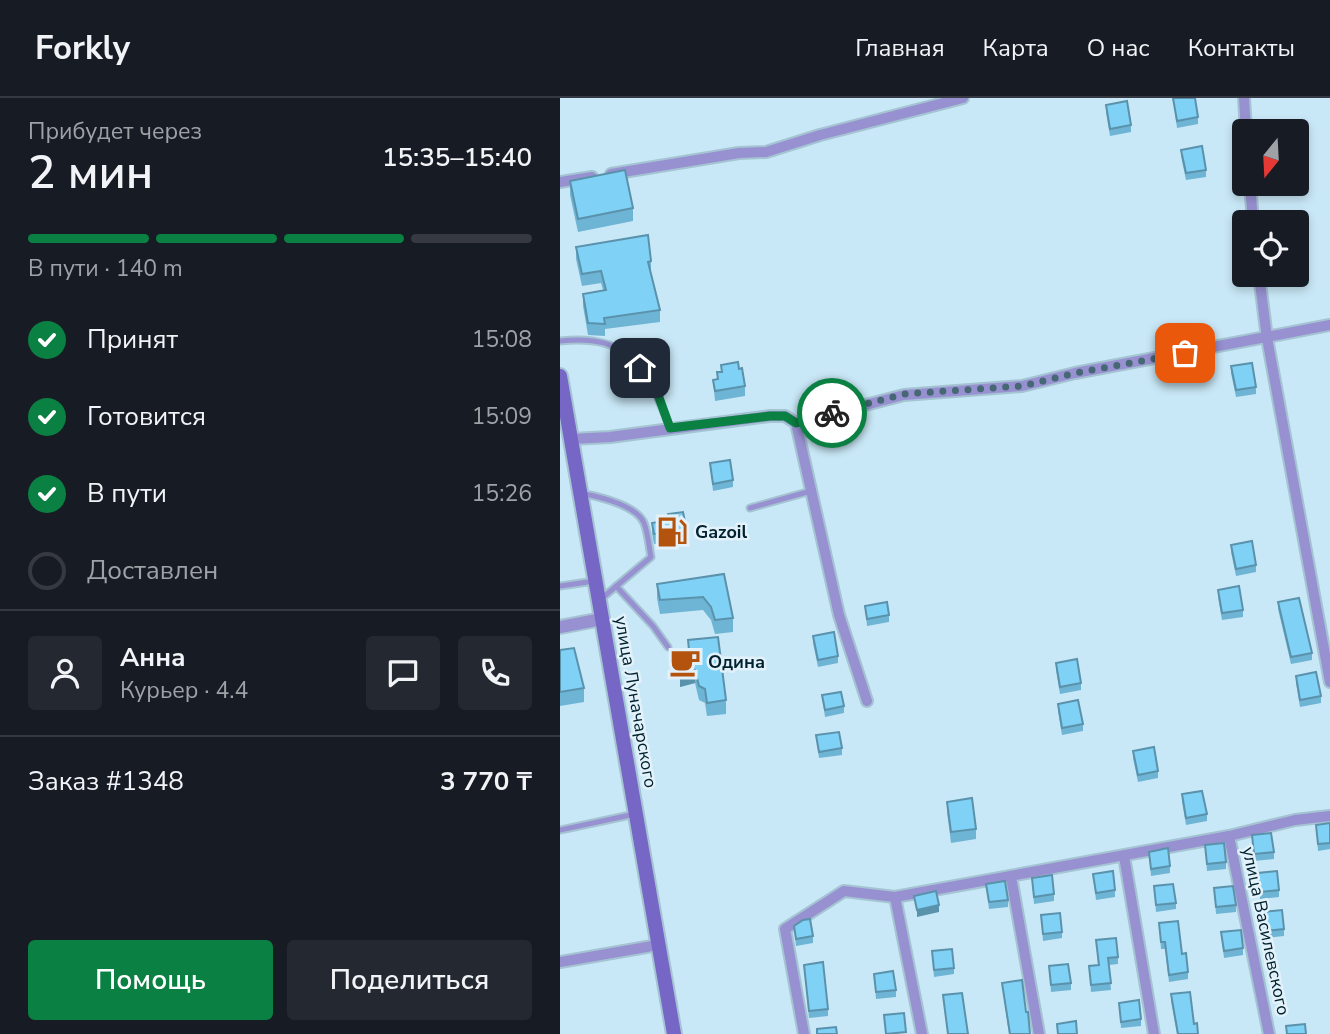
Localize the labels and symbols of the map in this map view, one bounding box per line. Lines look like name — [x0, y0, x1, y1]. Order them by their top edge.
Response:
north arrow — [1232, 119, 1309, 196]
pin — [1155, 323, 1215, 383]
pin — [610, 338, 670, 398]
courier — [797, 378, 867, 448]
fuel station icon: Gazoil — [655, 515, 689, 549]
place label: Gazoil — [695, 520, 747, 544]
street label: улица Луначарского — [609, 614, 663, 790]
cafe icon: Одина — [668, 645, 702, 679]
place label: Одина — [708, 650, 765, 674]
street label: улица Василевского — [1236, 844, 1296, 1018]

